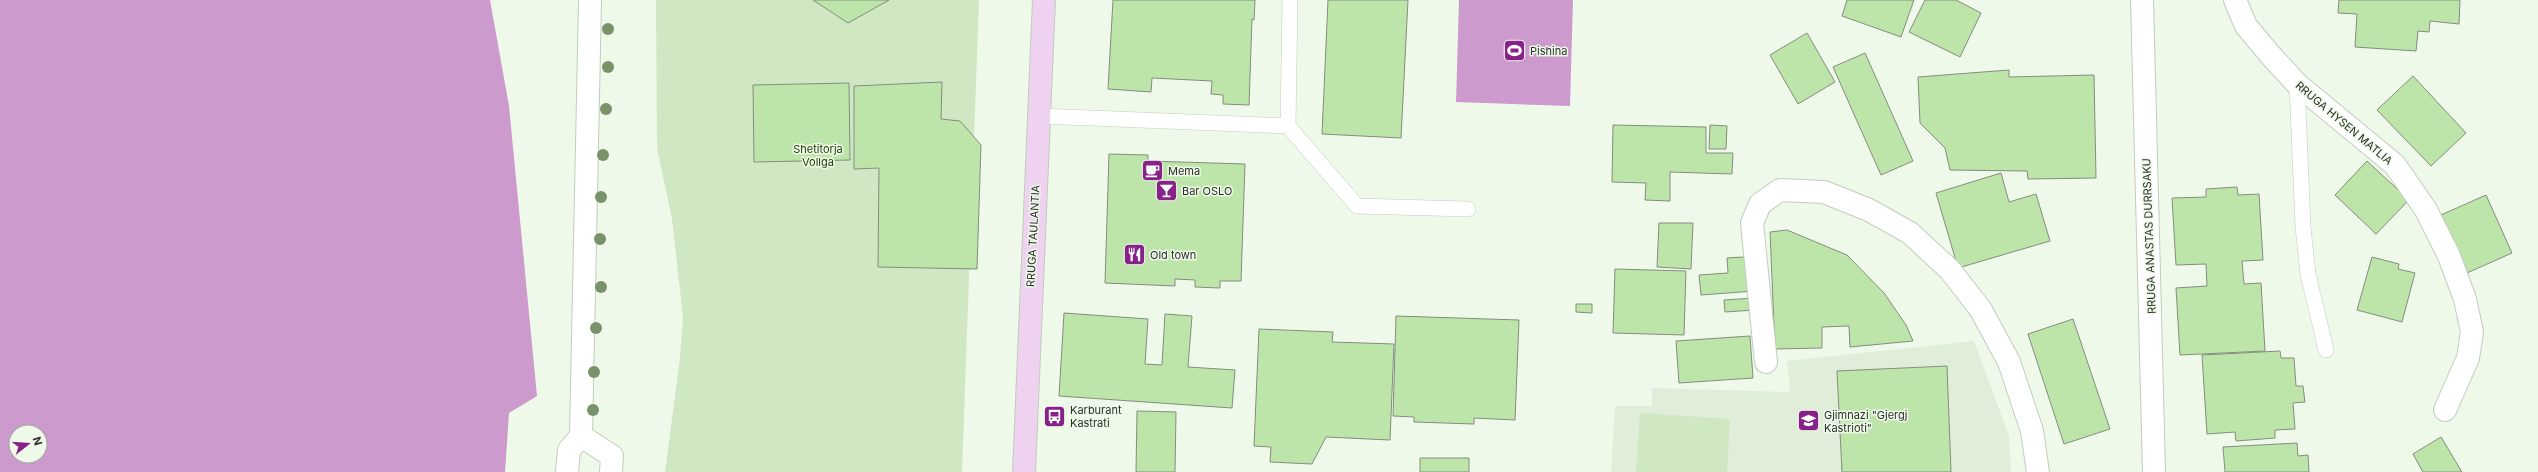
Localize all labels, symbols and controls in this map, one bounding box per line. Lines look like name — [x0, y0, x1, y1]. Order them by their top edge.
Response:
sports icon: Pishina — [1502, 38, 1528, 64]
place label: Pishina — [1530, 44, 1567, 58]
street label: RRUGA HYSEN MATLIA — [2293, 78, 2396, 168]
park label: Shetitorja Vollga — [793, 142, 843, 169]
cafe icon: Mema — [1140, 158, 1166, 184]
street label: RRUGA ANASTAS DURRSAKU — [2139, 158, 2159, 314]
place label: Mema — [1168, 164, 1200, 178]
bar icon: Bar OSLO — [1153, 178, 1179, 204]
street label: RRUGA TAULANTIA — [1023, 184, 1043, 288]
place label: Bar OSLO — [1182, 184, 1232, 198]
restaurant icon: Old town — [1121, 242, 1147, 268]
place label: Old town — [1150, 248, 1196, 262]
bus stop icon: Karburant Kastrati — [1041, 403, 1067, 429]
place label: Karburant Kastrati — [1070, 403, 1122, 430]
school or university icon: Gjimnazi "Gjergj Kastrioti" — [1796, 408, 1822, 434]
place label: Gjimnazi "Gjergj Kastrioti" — [1824, 408, 1907, 435]
north arrow — [8, 424, 48, 464]
text: N — [30, 435, 45, 447]

